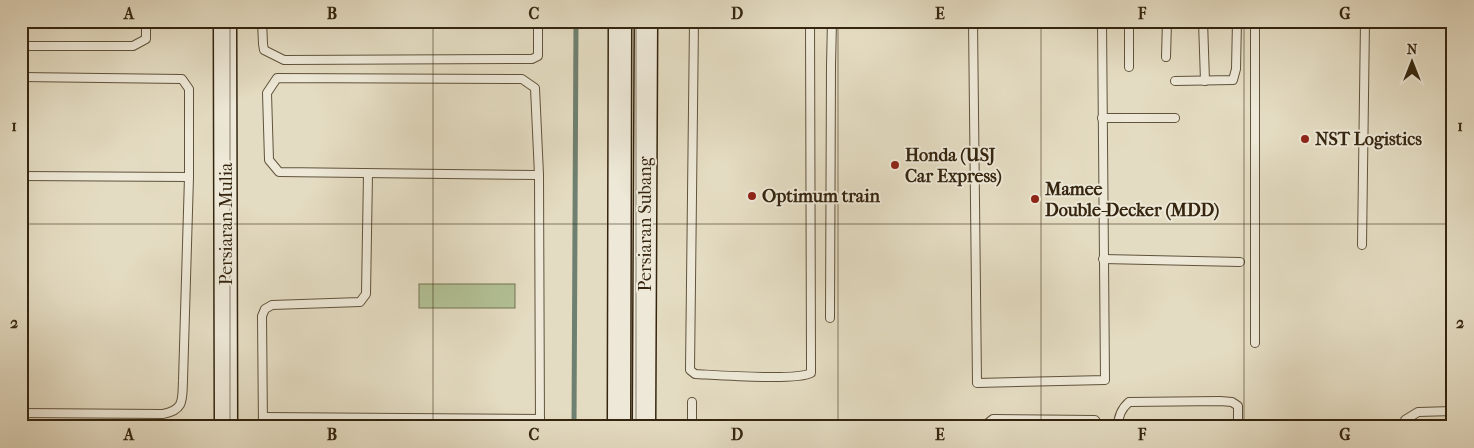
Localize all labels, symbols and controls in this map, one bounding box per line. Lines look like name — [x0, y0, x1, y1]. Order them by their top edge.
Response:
text: A — [123, 4, 135, 23]
text: B — [327, 4, 337, 23]
text: C — [529, 4, 540, 23]
text: D — [731, 4, 743, 23]
text: E — [935, 4, 945, 23]
text: F — [1137, 4, 1147, 23]
text: G — [1339, 4, 1351, 23]
north arrow — [1386, 38, 1436, 88]
text: N — [1407, 41, 1418, 58]
text: 1 — [11, 116, 17, 135]
text: 1 — [1457, 116, 1463, 135]
place label: NST Logistics — [1315, 129, 1422, 150]
marker: NST Logistics — [1299, 133, 1311, 145]
place label: Honda (USJ Car Express) — [905, 145, 1002, 187]
street label: Persiaran Subang — [635, 156, 656, 291]
marker: Honda (USJ Car Express) — [889, 159, 901, 171]
street label: Persiaran Mulia — [216, 162, 237, 285]
place label: Mamee Double-Decker (MDD) — [1044, 179, 1219, 221]
place label: Optimum train — [762, 186, 880, 207]
marker: Optimum train — [746, 190, 758, 202]
marker: Mamee Double-Decker (MDD) — [1029, 193, 1041, 205]
text: 2 — [10, 313, 18, 332]
text: 2 — [1456, 313, 1464, 332]
text: A — [123, 425, 135, 444]
text: B — [327, 425, 337, 444]
text: C — [529, 425, 540, 444]
text: D — [731, 425, 743, 444]
text: E — [935, 425, 945, 444]
text: F — [1137, 425, 1147, 444]
text: G — [1339, 425, 1351, 444]

